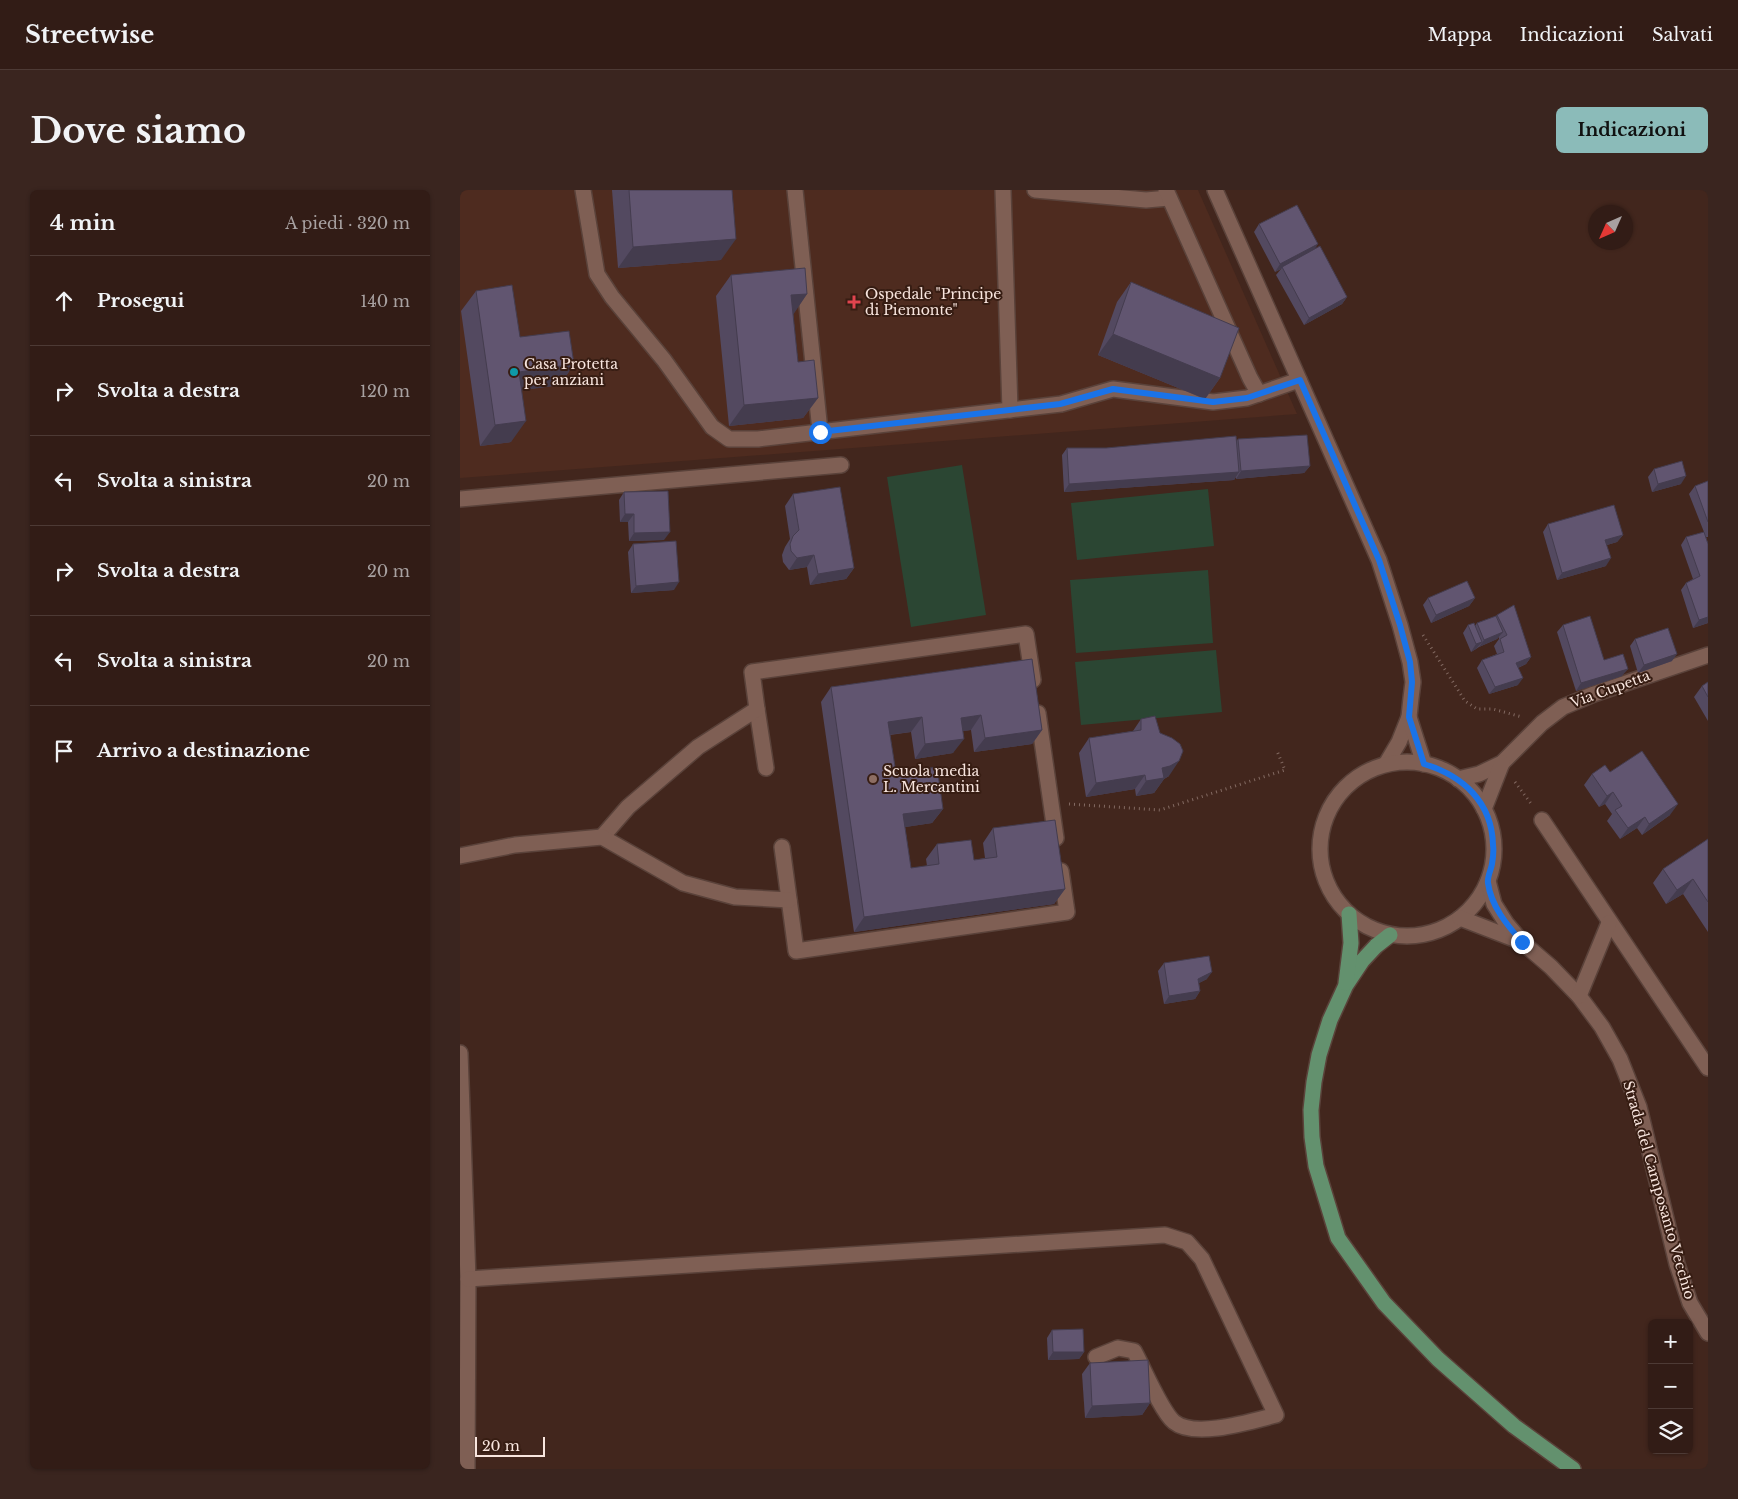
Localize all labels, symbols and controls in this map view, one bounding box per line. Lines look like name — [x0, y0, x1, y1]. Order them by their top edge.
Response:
text: Streetwise — [25, 20, 154, 49]
text: Mappa — [1428, 24, 1492, 46]
text: Indicazioni — [1520, 24, 1624, 46]
text: Salvati — [1652, 24, 1713, 46]
button: Indicazioni — [1556, 107, 1708, 153]
text: Dove siamo — [30, 109, 246, 152]
north arrow — [1588, 205, 1633, 250]
text: 4 min — [50, 210, 116, 236]
text: A piedi · 320 m — [285, 213, 410, 233]
place label: Ospedale "Principe di Piemonte" — [865, 285, 1001, 319]
icon: ahead — [50, 287, 78, 315]
text: Prosegui — [97, 289, 184, 312]
text: 140 m — [360, 291, 410, 311]
marker: Ospedale "Principe di Piemonte" — [847, 295, 861, 309]
place label: Casa Protetta per anziani — [524, 355, 618, 389]
marker: Casa Protetta per anziani — [508, 366, 520, 378]
icon: right — [50, 377, 78, 405]
text: Svolta a destra — [97, 379, 240, 402]
text: 120 m — [360, 381, 410, 401]
route start — [809, 421, 832, 444]
icon: left — [50, 467, 78, 495]
text: Svolta a sinistra — [97, 469, 252, 492]
text: 20 m — [367, 471, 410, 491]
icon: right — [50, 557, 78, 585]
text: Svolta a destra — [97, 559, 240, 582]
text: 20 m — [367, 561, 410, 581]
icon: left — [50, 647, 78, 675]
text: Svolta a sinistra — [97, 649, 252, 672]
text: 20 m — [367, 651, 410, 671]
street label: Via Cupetta — [1567, 666, 1653, 712]
icon: arrive — [50, 737, 78, 765]
text: Arrivo a destinazione — [97, 739, 310, 762]
place label: Scuola media L. Mercantini — [883, 762, 980, 796]
marker: Scuola media L. Mercantini — [867, 773, 879, 785]
route end — [1511, 931, 1534, 954]
street label: Strada del Camposanto Vecchio — [1619, 1079, 1699, 1301]
map controls — [1648, 1319, 1693, 1454]
button: + — [1648, 1319, 1693, 1364]
button: − — [1648, 1364, 1693, 1409]
button: layers — [1648, 1409, 1693, 1454]
scale bar — [475, 1434, 545, 1457]
text: 20 m — [482, 1437, 520, 1455]

